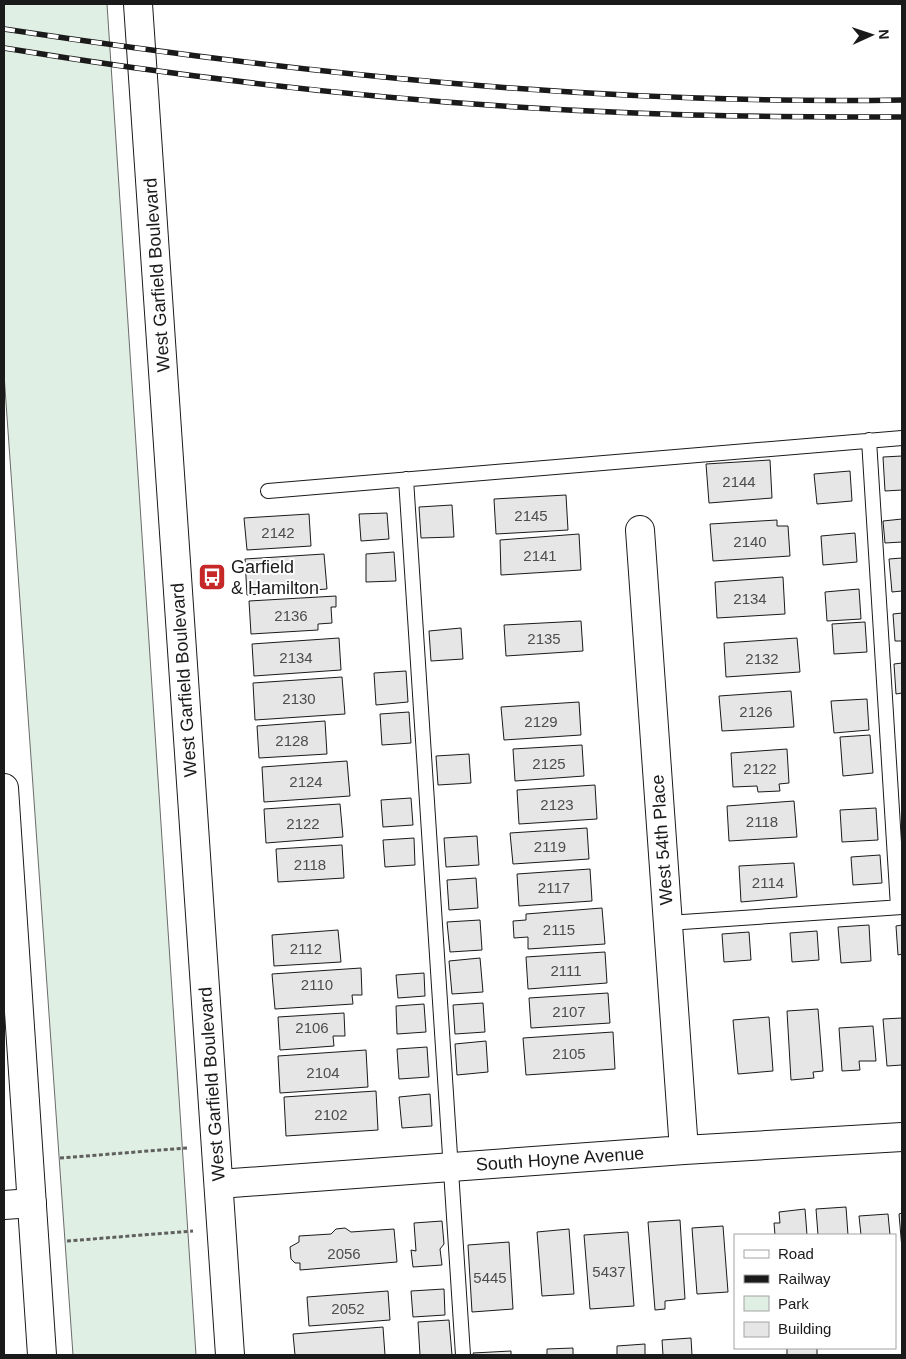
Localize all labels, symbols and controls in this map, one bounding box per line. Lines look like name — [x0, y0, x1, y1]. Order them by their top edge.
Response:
north arrow — [846, 10, 896, 60]
text: N — [876, 29, 892, 40]
street label: West Garfield Boulevard — [140, 177, 174, 373]
house number: 2144 — [722, 473, 756, 490]
house number: 2145 — [514, 507, 548, 524]
house number: 2142 — [261, 524, 295, 541]
house number: 2140 — [733, 533, 767, 550]
house number: 2141 — [523, 547, 557, 564]
place label: Garfield & Hamilton — [231, 557, 319, 598]
bus stop icon: Garfield & Hamilton — [197, 562, 227, 592]
street label: West Garfield Boulevard — [167, 582, 201, 778]
house number: 2134 — [733, 590, 767, 607]
house number: 2136 — [274, 607, 308, 624]
house number: 2135 — [527, 630, 561, 647]
house number: 2134 — [279, 649, 313, 666]
house number: 2132 — [745, 650, 779, 667]
house number: 2130 — [282, 690, 316, 707]
house number: 2126 — [739, 703, 773, 720]
house number: 2129 — [524, 713, 558, 730]
house number: 2128 — [275, 732, 309, 749]
house number: 2125 — [532, 755, 566, 772]
house number: 2122 — [743, 760, 777, 777]
house number: 2124 — [289, 773, 323, 790]
street label: West 54th Place — [647, 774, 677, 906]
house number: 2123 — [540, 796, 574, 813]
house number: 2118 — [746, 813, 778, 830]
house number: 2122 — [286, 815, 320, 832]
house number: 2119 — [534, 838, 566, 855]
house number: 2118 — [294, 856, 326, 873]
house number: 2114 — [752, 874, 784, 891]
house number: 2117 — [538, 879, 570, 896]
house number: 2115 — [543, 921, 575, 938]
house number: 2112 — [290, 940, 322, 957]
house number: 2111 — [550, 962, 582, 979]
house number: 2110 — [301, 976, 333, 993]
street label: West Garfield Boulevard — [195, 986, 229, 1182]
house number: 2107 — [552, 1003, 586, 1020]
house number: 2106 — [295, 1019, 329, 1036]
house number: 2105 — [552, 1045, 586, 1062]
house number: 2104 — [306, 1064, 340, 1081]
house number: 2102 — [314, 1106, 348, 1123]
street label: South Hoyne Avenue — [475, 1143, 645, 1175]
legend — [734, 1234, 896, 1349]
house number: 2056 — [327, 1245, 361, 1262]
text: Road — [778, 1245, 814, 1262]
house number: 5437 — [592, 1263, 626, 1280]
house number: 5445 — [473, 1269, 507, 1286]
text: Railway — [778, 1270, 831, 1287]
text: Park — [778, 1295, 809, 1312]
house number: 2052 — [331, 1300, 365, 1317]
text: Building — [778, 1320, 831, 1337]

